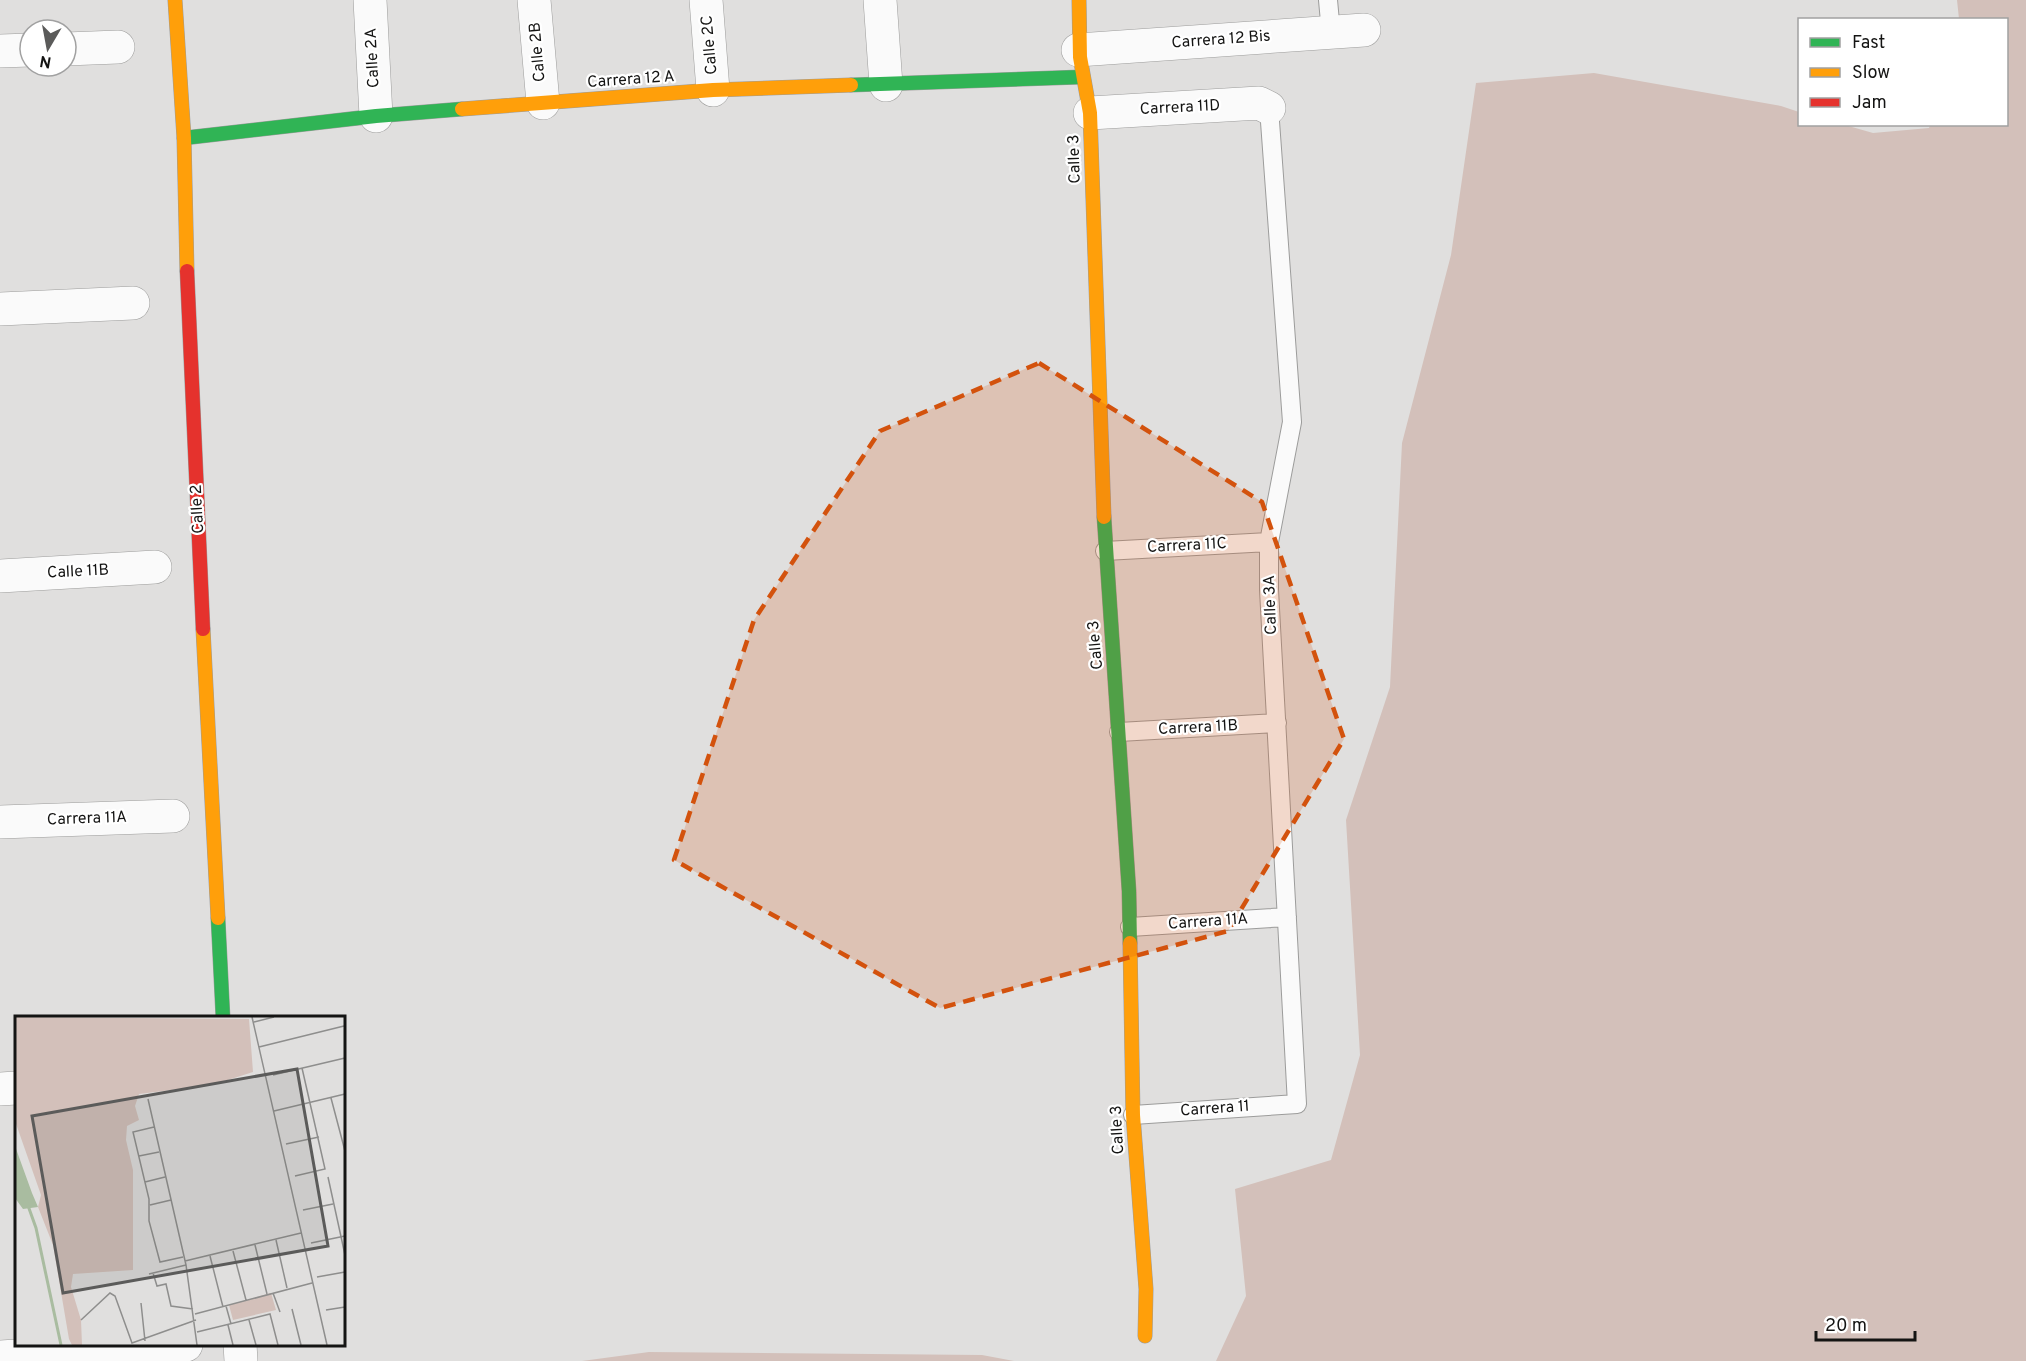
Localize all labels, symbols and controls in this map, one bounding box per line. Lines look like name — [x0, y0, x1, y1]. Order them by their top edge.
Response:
street label: Calle 2C — [697, 14, 723, 76]
north arrow — [18, 18, 78, 78]
legend — [1798, 18, 2008, 126]
street label: Calle 2B — [525, 21, 551, 83]
street label: Calle 2A — [361, 27, 385, 89]
street label: Carrera 12 Bis — [1171, 27, 1271, 53]
text: Fast — [1852, 32, 1885, 55]
text: N — [38, 50, 53, 72]
text: Slow — [1852, 62, 1890, 85]
street label: Carrera 12 A — [587, 67, 675, 93]
text: Jam — [1852, 92, 1887, 115]
street label: Carrera 11D — [1139, 96, 1221, 120]
street label: Calle 3 — [1064, 134, 1086, 184]
street label: Calle 2 — [187, 484, 209, 534]
street label: Carrera 11C — [1146, 534, 1228, 558]
street label: Calle 11B — [47, 560, 109, 584]
street label: Calle 3A — [1260, 575, 1282, 635]
street label: Calle 3 — [1084, 620, 1108, 670]
street label: Carrera 11B — [1157, 716, 1239, 740]
street label: Carrera 11A — [47, 808, 128, 830]
street label: Carrera 11A — [1167, 909, 1249, 935]
inset map — [15, 1016, 345, 1346]
street label: Carrera 11 — [1180, 1097, 1250, 1121]
street label: Calle 3 — [1107, 1105, 1129, 1155]
scale bar — [1816, 1304, 1915, 1342]
text: 20 m — [1825, 1315, 1867, 1338]

